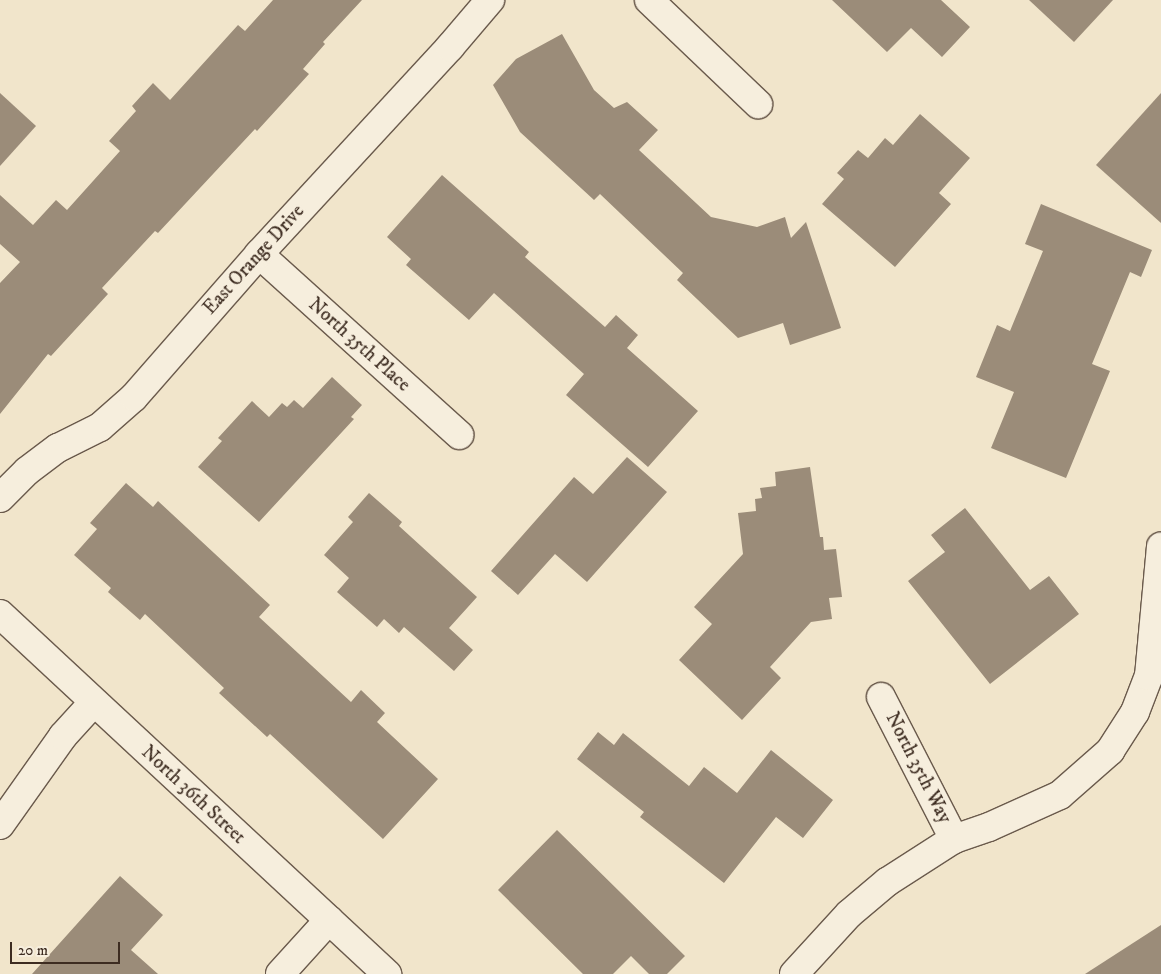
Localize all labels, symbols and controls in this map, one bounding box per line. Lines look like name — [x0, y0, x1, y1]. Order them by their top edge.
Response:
street label: East Orange Drive — [199, 200, 309, 320]
street label: North 35th Place — [303, 293, 415, 397]
street label: North 35th Way — [880, 709, 956, 827]
street label: North 36th Street — [136, 741, 250, 849]
scale bar — [12, 932, 122, 964]
text: 20 m — [18, 941, 48, 960]

